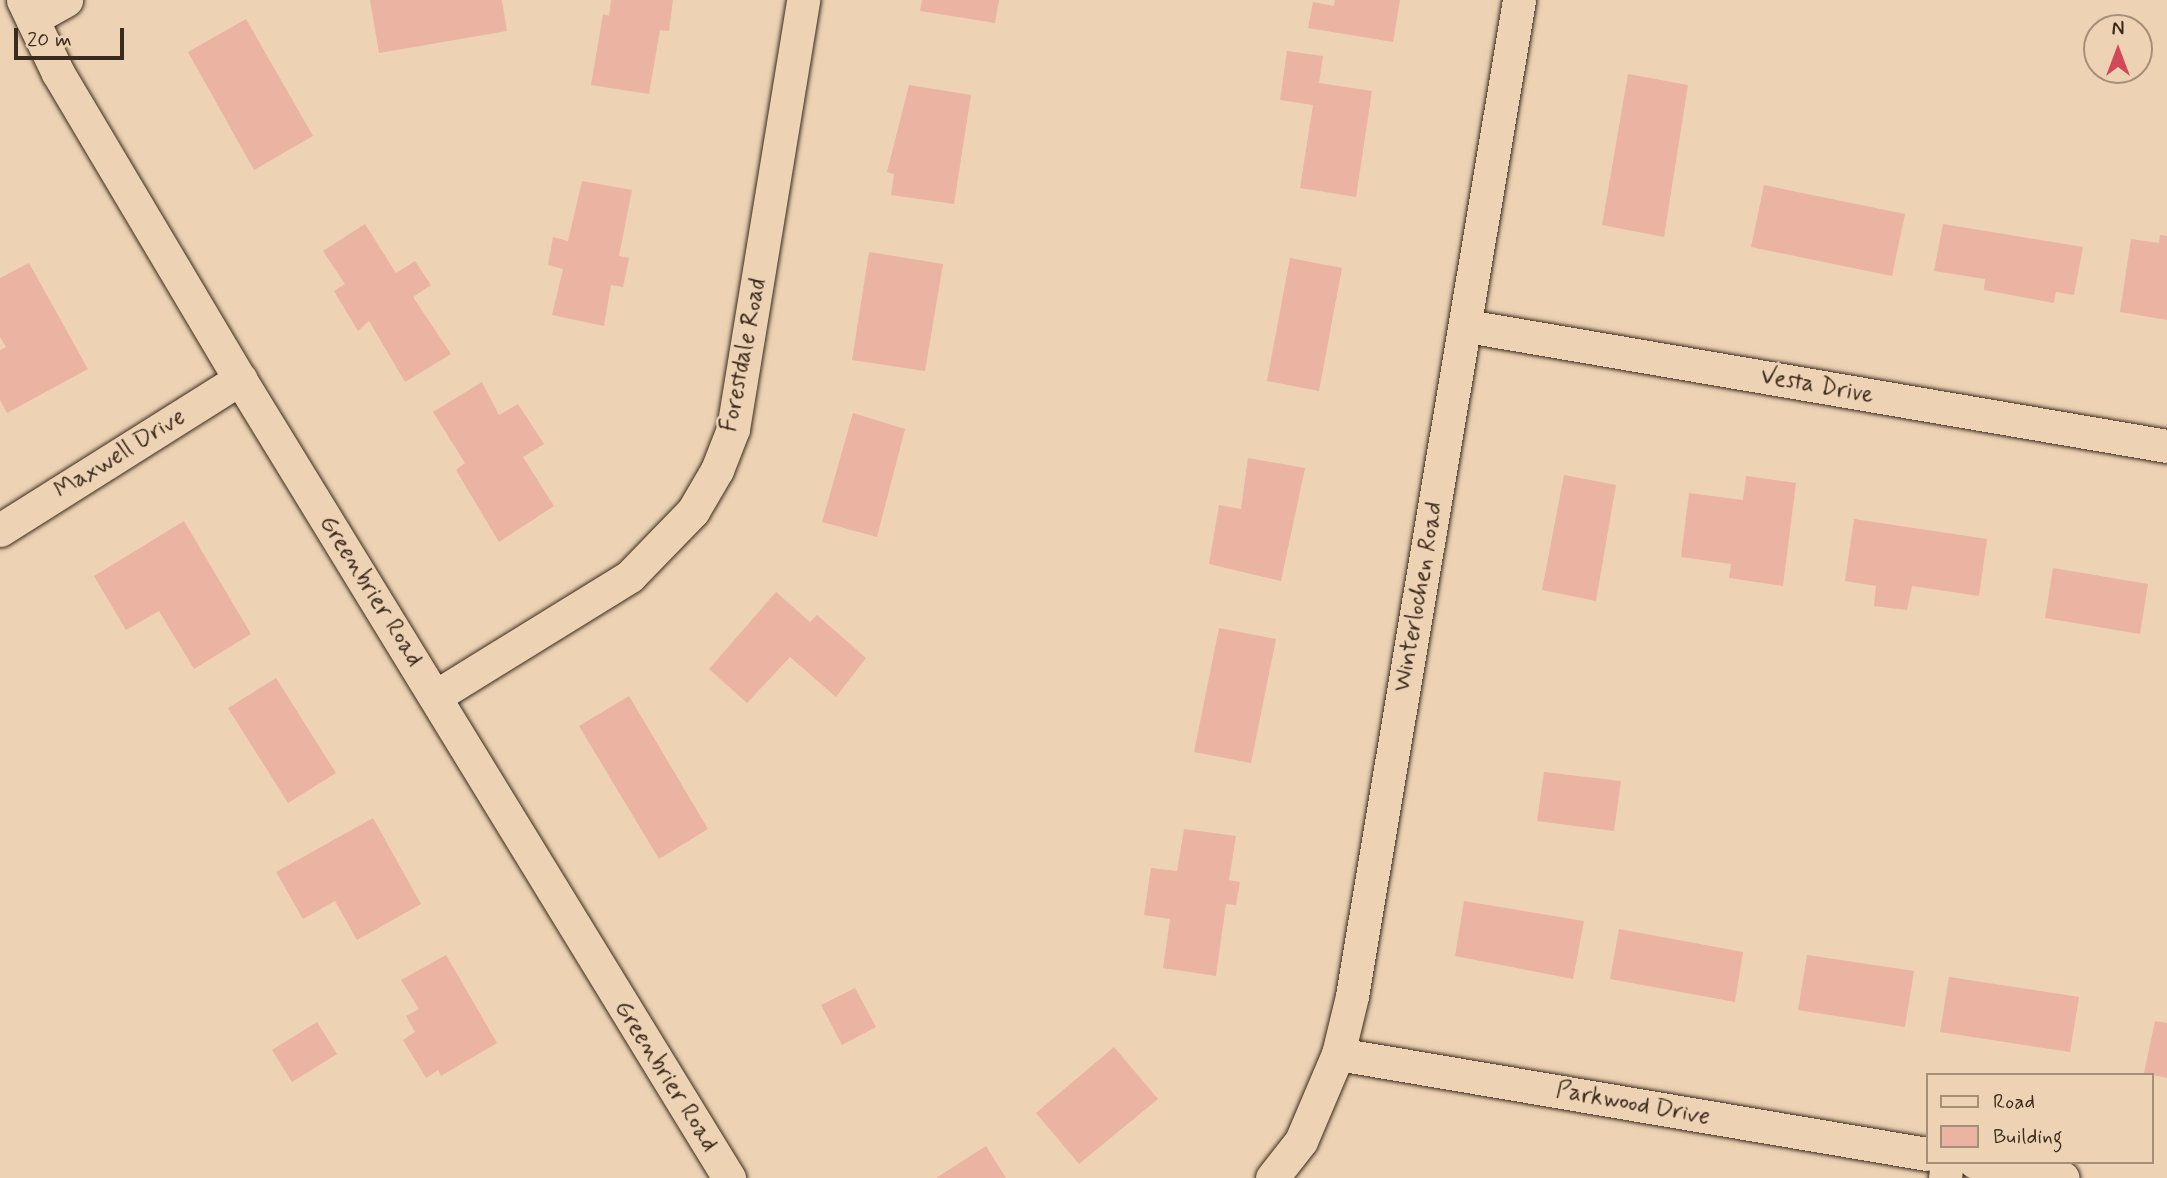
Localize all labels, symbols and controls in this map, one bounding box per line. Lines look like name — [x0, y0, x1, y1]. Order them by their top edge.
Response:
scale bar — [18, 14, 128, 58]
north arrow — [2083, 14, 2153, 84]
text: N — [2112, 17, 2124, 42]
text: 20 m — [27, 26, 72, 54]
street label: Forestdale Road — [715, 276, 773, 434]
street label: Vesta Drive — [1759, 362, 1875, 410]
street label: Maxwell Drive — [50, 403, 190, 505]
street label: Winterlochen Road — [1388, 501, 1450, 693]
street label: Greenbrier Road — [314, 511, 428, 671]
street label: Greenbrier Road — [609, 996, 723, 1156]
legend — [1926, 1073, 2153, 1164]
street label: Parkwood Drive — [1555, 1076, 1711, 1132]
text: Road — [1993, 1088, 2035, 1116]
text: Building — [1993, 1123, 2063, 1151]

